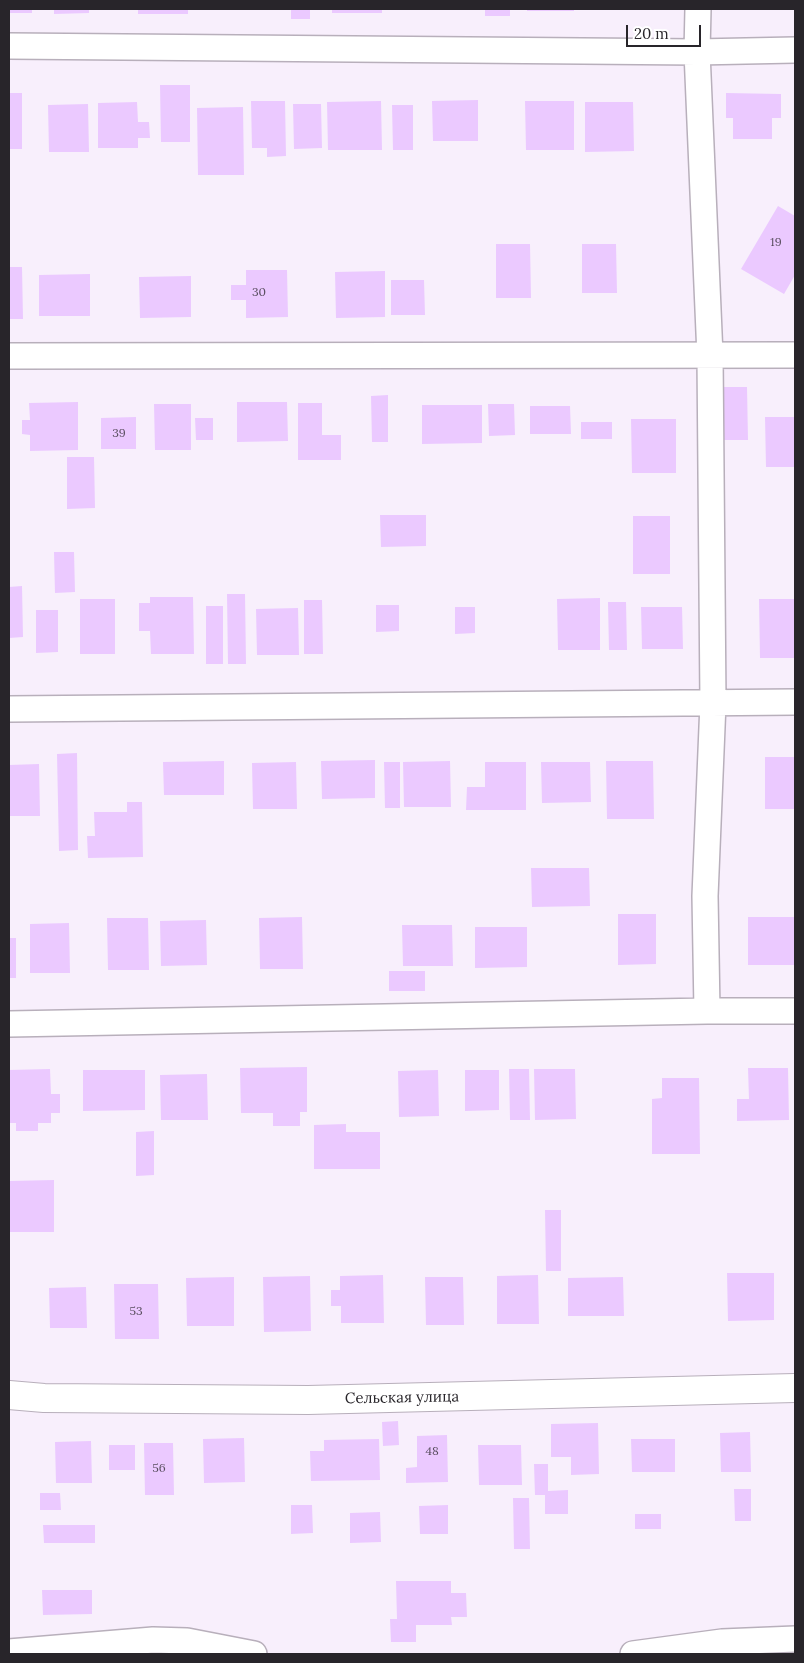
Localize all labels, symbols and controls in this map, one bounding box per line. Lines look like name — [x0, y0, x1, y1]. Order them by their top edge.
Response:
scale bar — [629, 15, 704, 47]
text: 20 m — [634, 24, 669, 43]
house number: 19 — [770, 236, 782, 250]
house number: 30 — [252, 286, 266, 300]
house number: 39 — [112, 427, 126, 441]
house number: 53 — [129, 1305, 143, 1319]
street label: Сельская улица — [345, 1388, 459, 1408]
house number: 48 — [425, 1445, 439, 1459]
house number: 56 — [152, 1462, 166, 1476]

